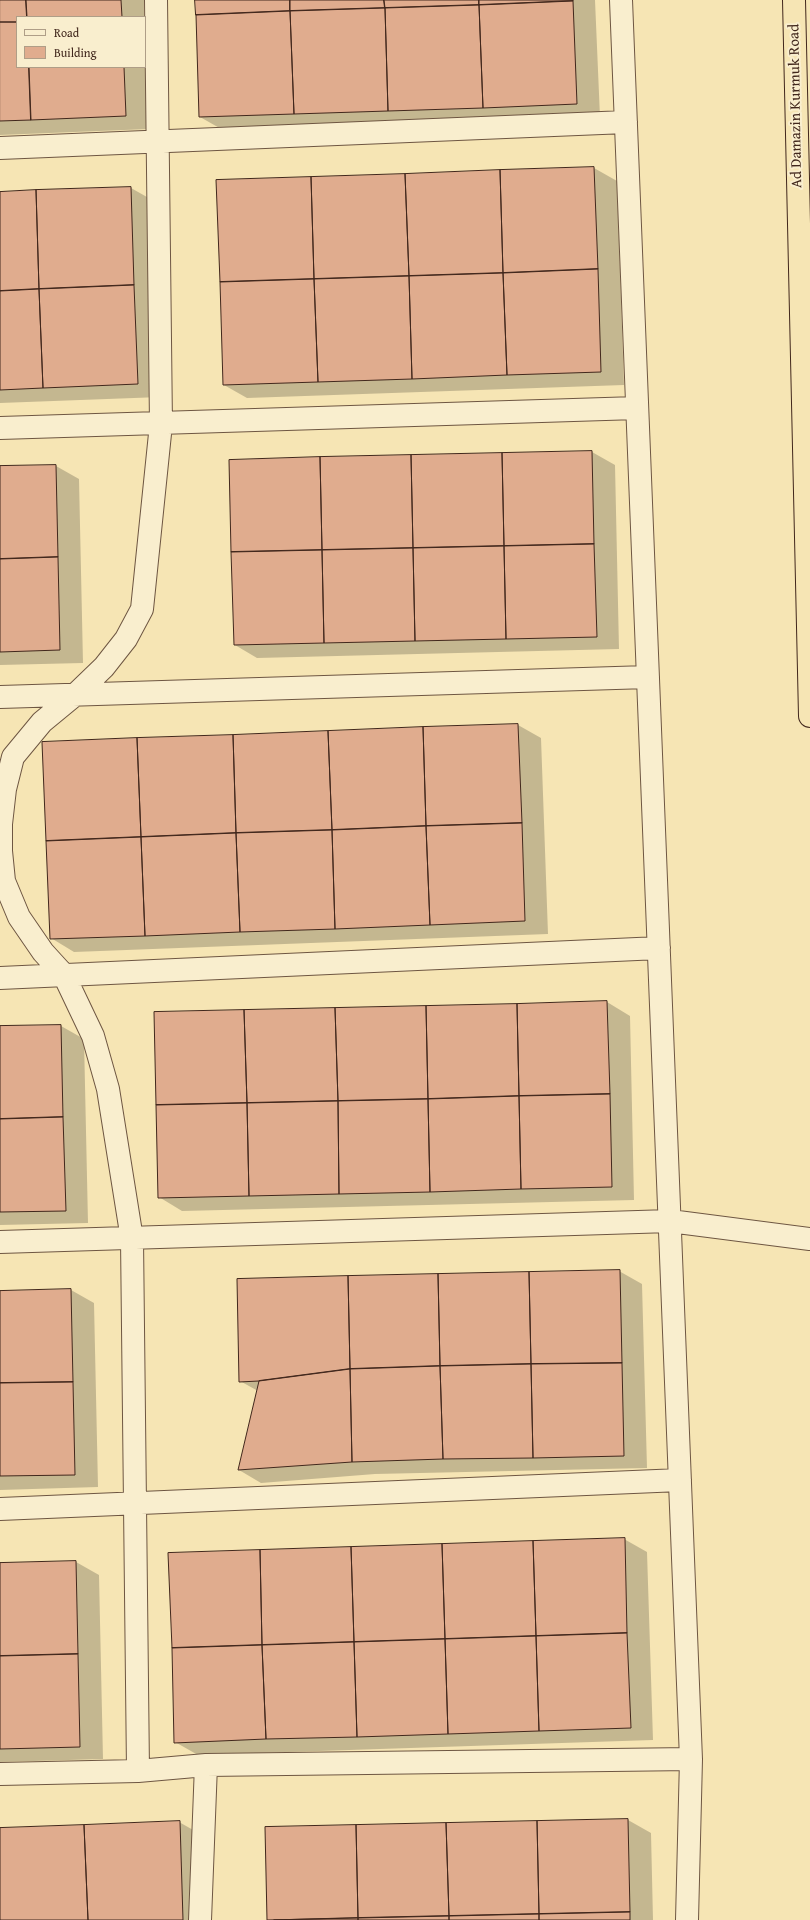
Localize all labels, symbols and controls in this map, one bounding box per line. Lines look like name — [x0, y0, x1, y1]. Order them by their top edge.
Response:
legend — [16, 16, 146, 68]
text: Road — [54, 24, 79, 41]
street label: Ad Damazin Kurmuk Road — [786, 24, 806, 188]
text: Building — [54, 44, 97, 61]

